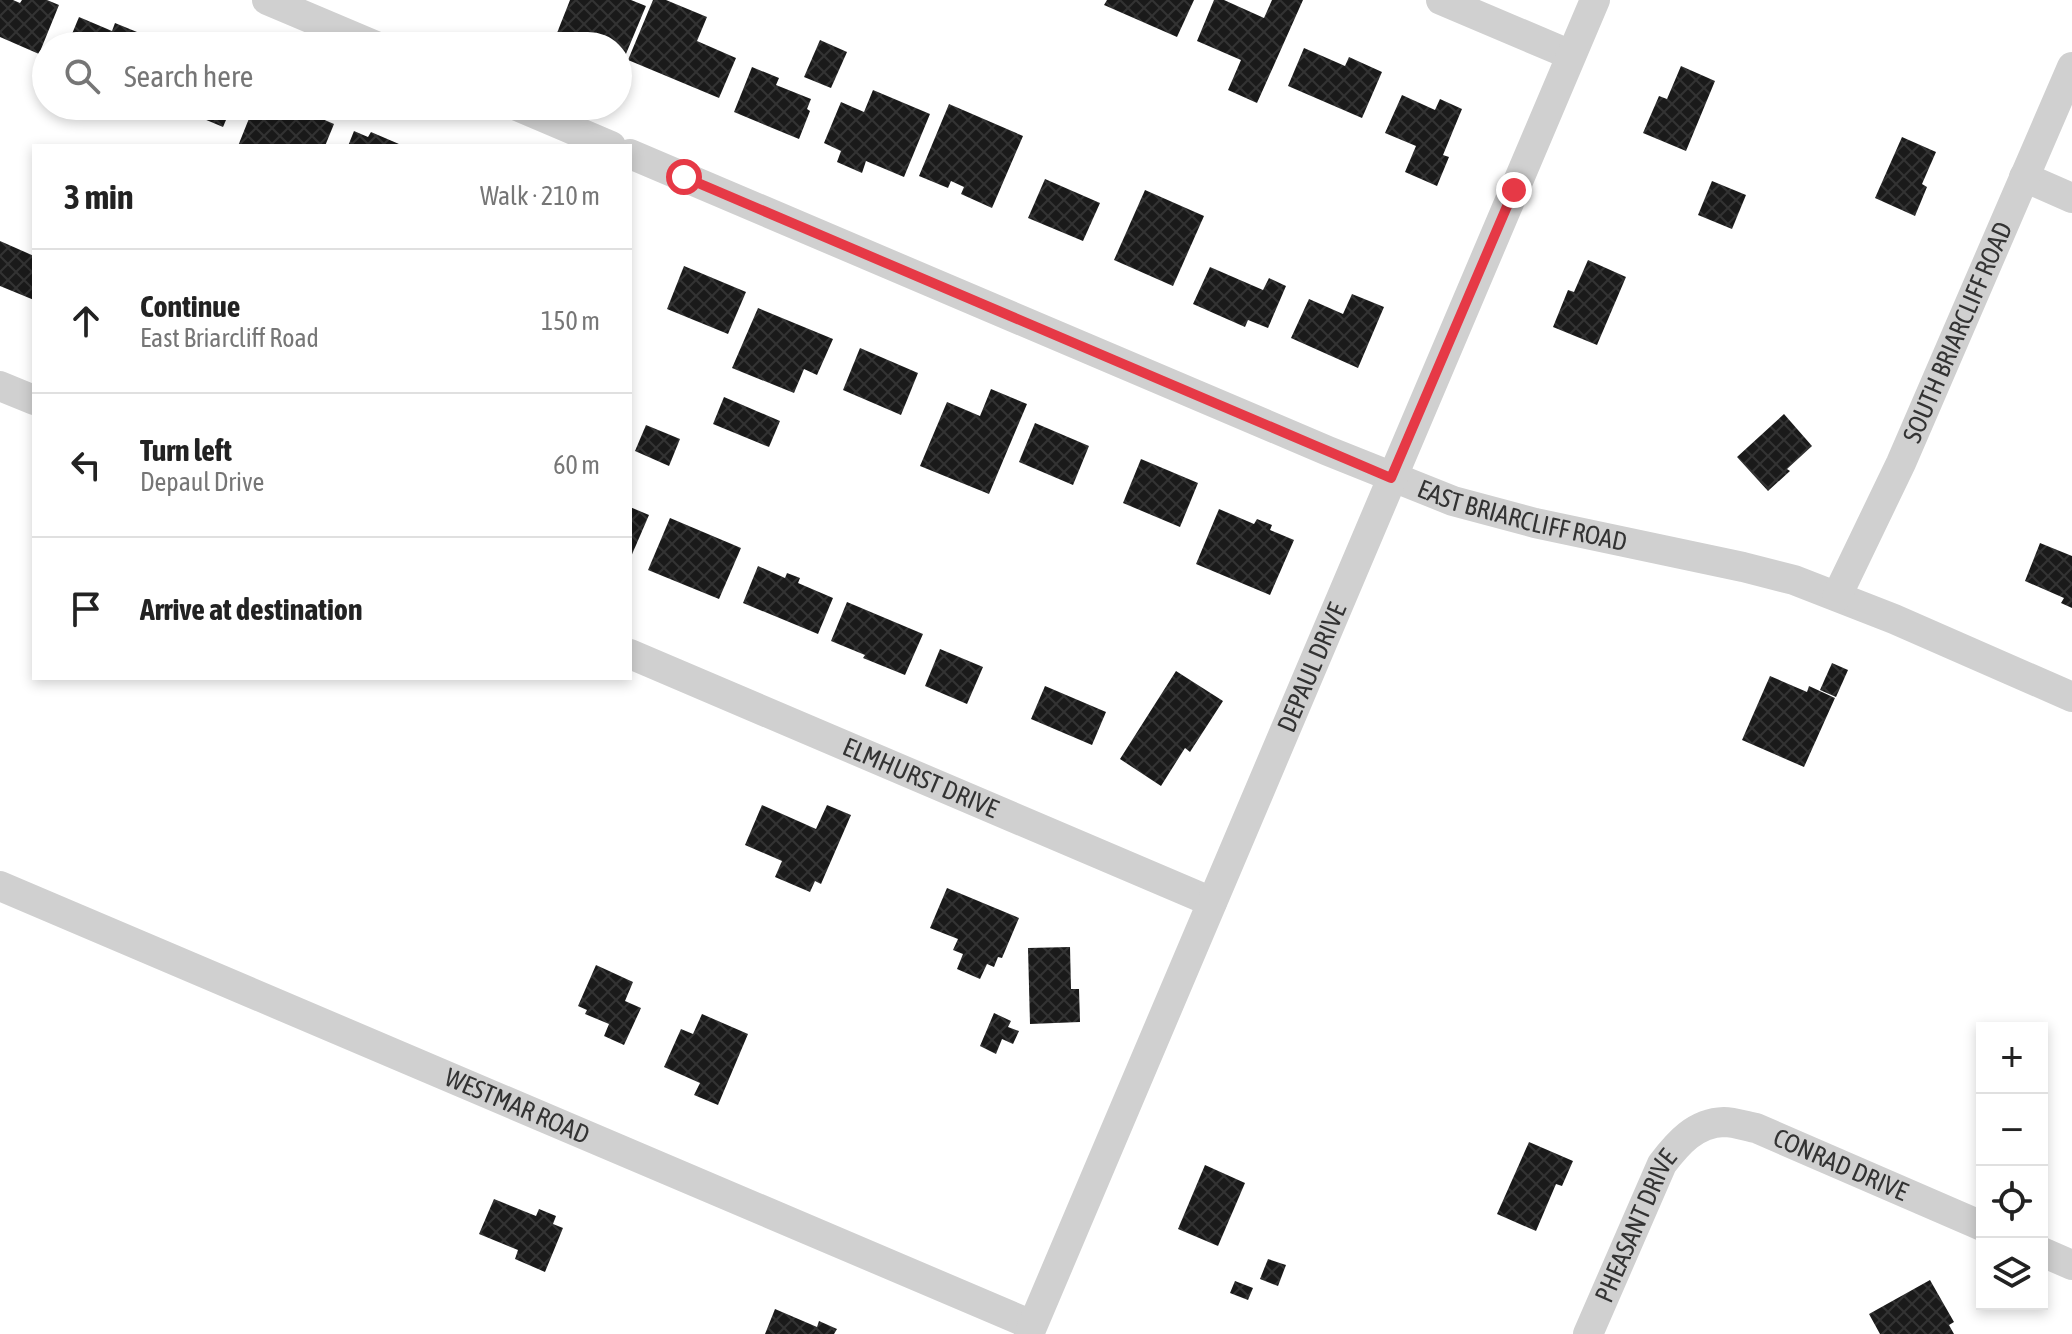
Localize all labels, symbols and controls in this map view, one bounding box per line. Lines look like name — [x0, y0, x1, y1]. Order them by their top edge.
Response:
search box — [32, 32, 632, 120]
icon: search — [60, 54, 104, 98]
text: Search here — [124, 59, 253, 93]
route start — [666, 159, 702, 195]
route end — [1496, 172, 1532, 208]
text: 3 min — [64, 177, 133, 216]
text: Walk · 210 m — [480, 181, 600, 211]
street label: SOUTH BRIARCLIFF ROAD — [1897, 217, 2018, 447]
text: Continue — [140, 289, 240, 323]
icon: ahead — [64, 299, 108, 343]
text: 150 m — [541, 306, 600, 336]
text: East Briarcliff Road — [140, 323, 319, 353]
text: Turn left — [140, 433, 232, 467]
icon: left — [64, 443, 108, 487]
text: 60 m — [553, 450, 600, 480]
text: Depaul Drive — [140, 467, 264, 497]
street label: EAST BRIARCLIFF ROAD — [1413, 473, 1630, 557]
icon: arrive — [64, 587, 108, 631]
text: Arrive at destination — [140, 592, 362, 626]
street label: DEPAUL DRIVE — [1271, 599, 1352, 736]
street label: ELMHURST DRIVE — [838, 732, 1003, 824]
map controls — [1976, 1022, 2048, 1310]
button: + — [1976, 1022, 2048, 1094]
street label: WESTMAR ROAD — [440, 1062, 594, 1150]
button: − — [1976, 1094, 2048, 1166]
street label: CONRAD DRIVE — [1769, 1122, 1913, 1207]
street label: PHEASANT DRIVE — [1589, 1143, 1683, 1307]
button: locate — [1976, 1166, 2048, 1238]
button: layers — [1976, 1238, 2048, 1310]

